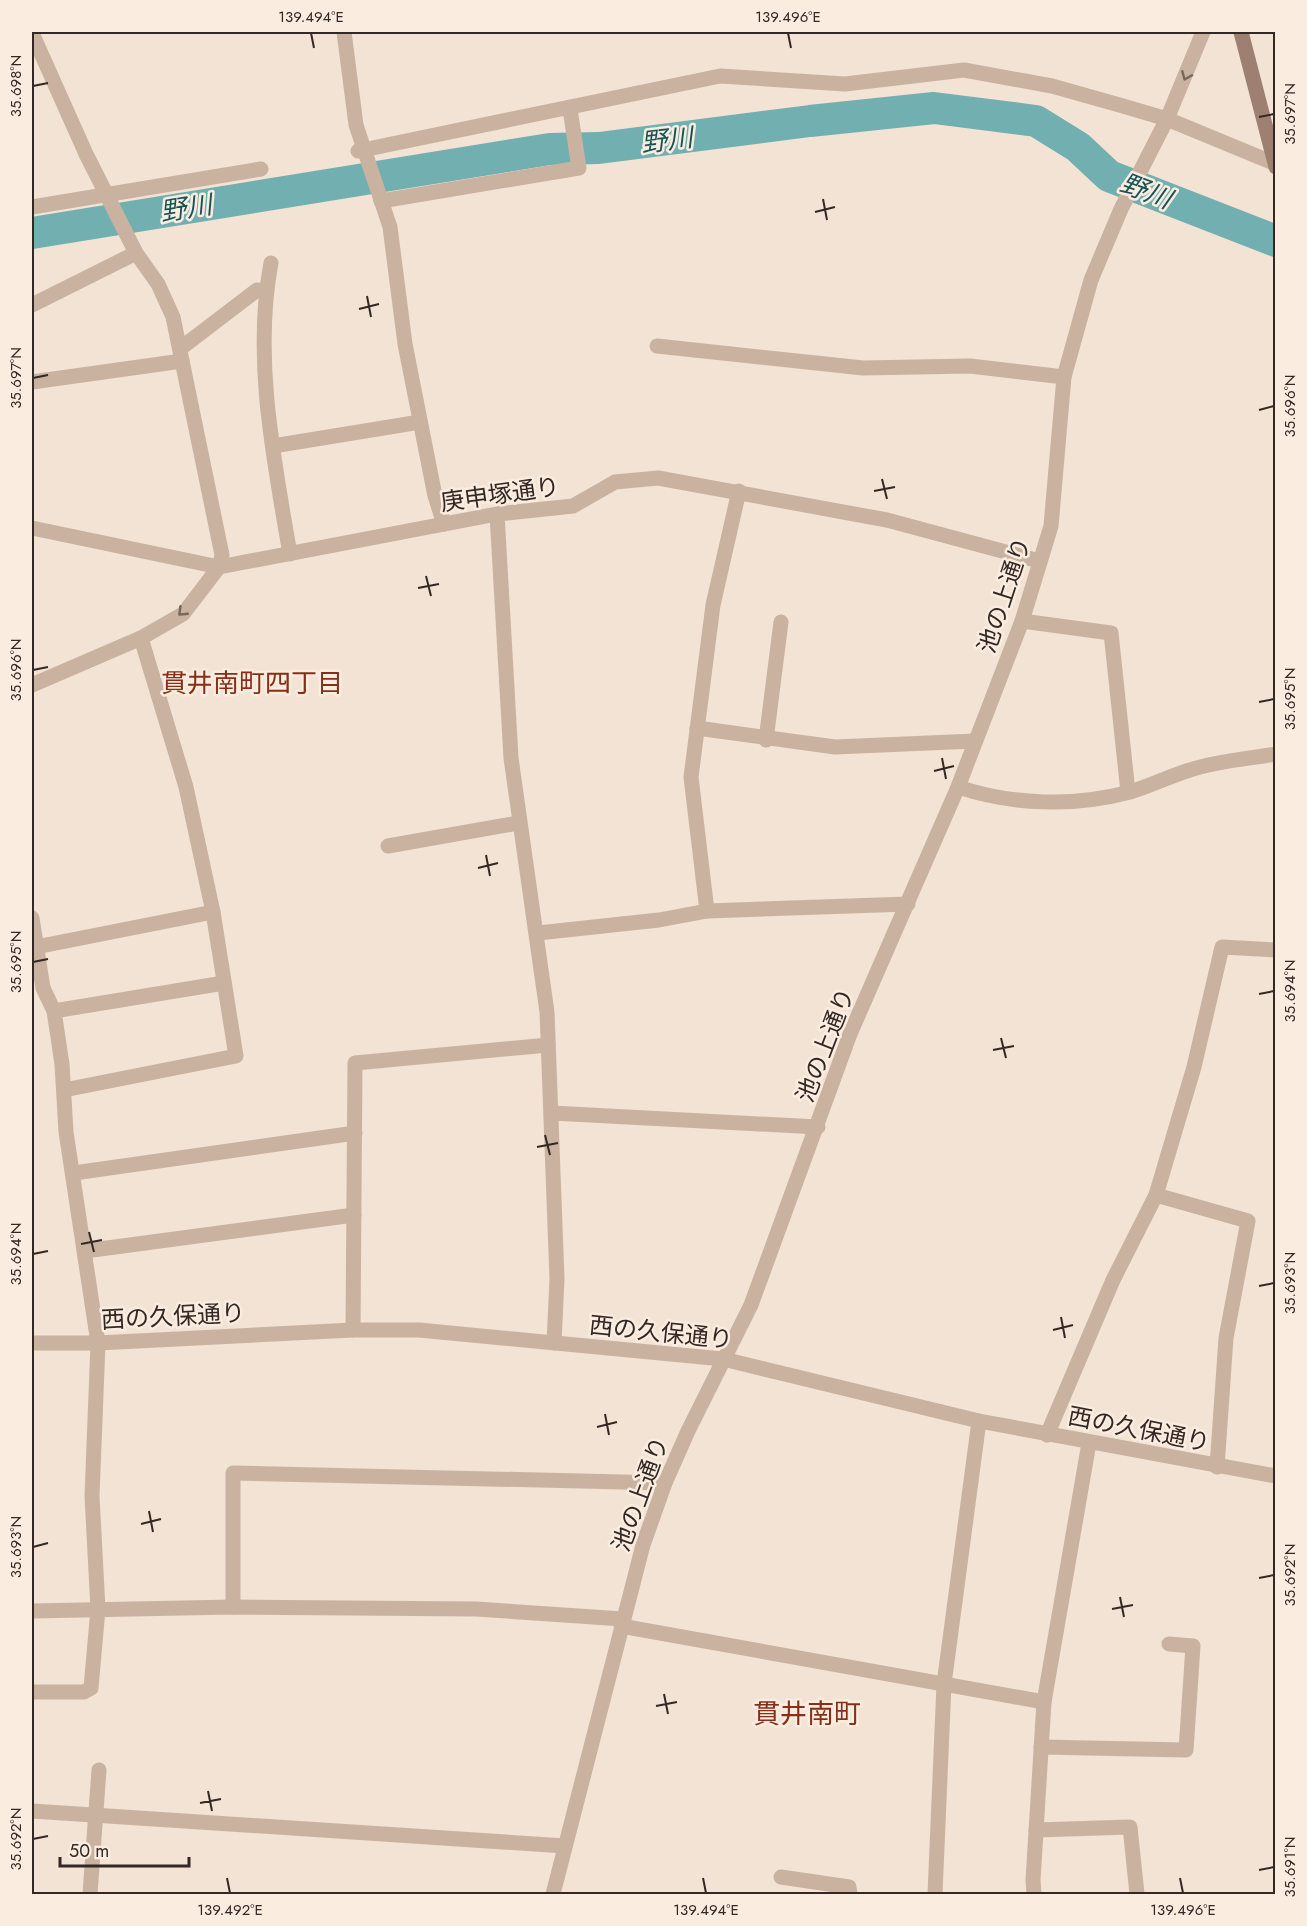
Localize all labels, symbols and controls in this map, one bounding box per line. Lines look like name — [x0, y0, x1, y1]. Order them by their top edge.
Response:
text: 139.494°E — [278, 6, 344, 28]
text: 139.496°E — [755, 6, 821, 28]
text: 35.698°N — [5, 55, 27, 117]
one-way arrow — [1181, 70, 1193, 81]
text: 35.697°N — [1279, 83, 1301, 145]
water label: 野川 — [639, 118, 698, 162]
water label: 野川 — [1115, 164, 1180, 219]
water label: 野川 — [157, 185, 218, 231]
text: 35.697°N — [5, 347, 27, 409]
text: 35.696°N — [1279, 375, 1301, 437]
street label: 庚申塚通り — [438, 468, 562, 520]
street label: 池の上通り — [969, 533, 1039, 657]
one-way arrow — [178, 605, 189, 616]
text: 35.696°N — [5, 639, 27, 701]
district label: 貫井南町四丁目 — [161, 664, 343, 702]
text: 35.695°N — [1279, 668, 1301, 730]
text: 35.695°N — [5, 931, 27, 993]
text: 35.694°N — [1279, 960, 1301, 1022]
street label: 池の上通り — [787, 983, 863, 1107]
text: 35.694°N — [5, 1223, 27, 1285]
text: 35.693°N — [1279, 1252, 1301, 1314]
street label: 西の久保通り — [100, 1295, 246, 1337]
street label: 西の久保通り — [588, 1307, 734, 1357]
street label: 西の久保通り — [1065, 1398, 1213, 1460]
street label: 池の上通り — [603, 1432, 677, 1556]
text: 35.693°N — [5, 1516, 27, 1578]
text: 35.692°N — [1279, 1544, 1301, 1606]
district label: 貫井南町 — [753, 1694, 861, 1733]
text: 35.692°N — [5, 1808, 27, 1870]
scale bar — [60, 1830, 189, 1868]
text: 35.691°N — [1279, 1837, 1301, 1897]
text: 50 m — [69, 1838, 109, 1864]
text: 139.492°E — [197, 1899, 263, 1921]
text: 139.494°E — [673, 1899, 739, 1921]
text: 139.496°E — [1150, 1899, 1216, 1921]

